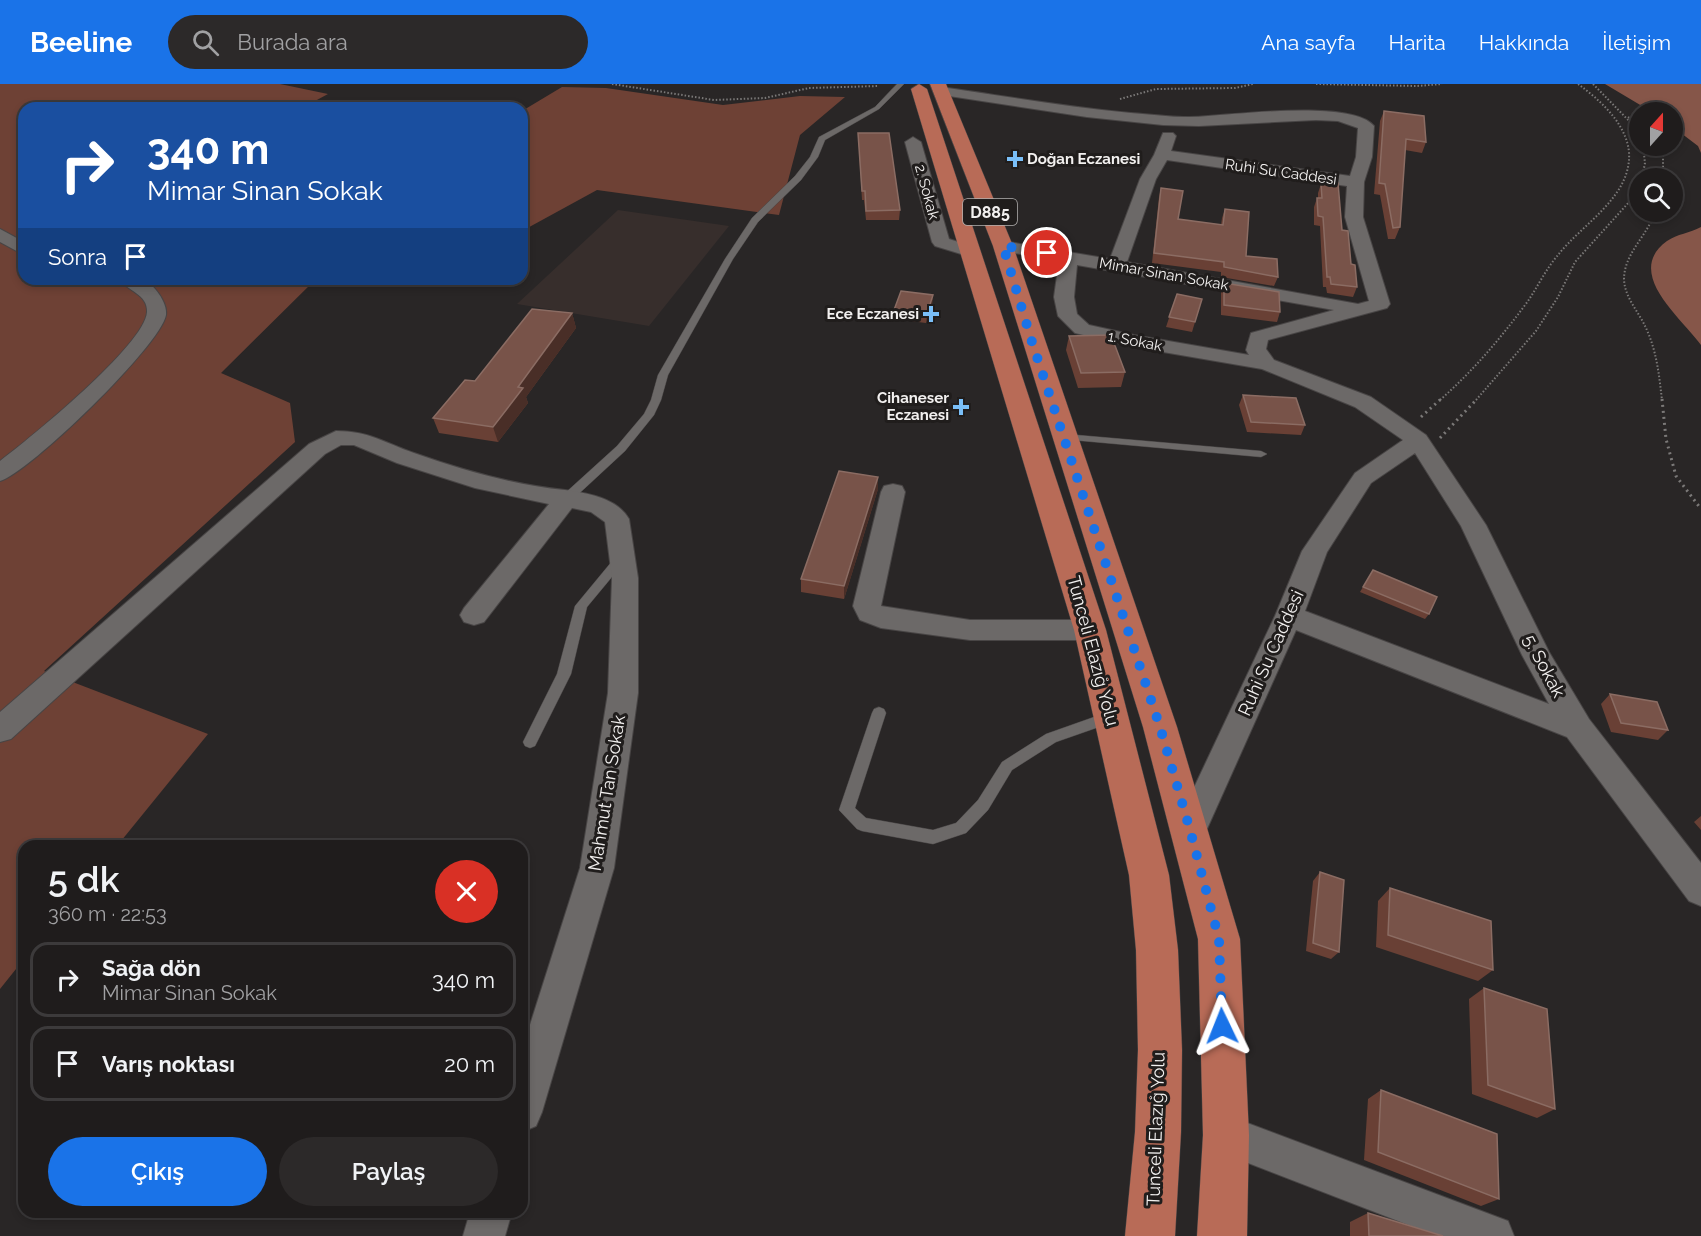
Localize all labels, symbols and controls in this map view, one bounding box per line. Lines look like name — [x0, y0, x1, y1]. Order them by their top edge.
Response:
search box — [168, 15, 588, 69]
text: Beeline — [30, 26, 132, 59]
icon: search — [189, 26, 222, 59]
text: Burada ara — [237, 29, 348, 55]
text: Ana sayfa — [1261, 30, 1356, 55]
text: Harita — [1389, 30, 1446, 55]
text: Hakkında — [1479, 30, 1569, 55]
text: İletişim — [1602, 30, 1671, 55]
north arrow — [1629, 102, 1683, 156]
map controls — [1629, 102, 1683, 222]
text: 340 m — [147, 125, 269, 174]
icon: right — [48, 126, 126, 204]
place label: Doğan Eczanesi — [1027, 150, 1140, 168]
marker: Doğan Eczanesi — [1008, 152, 1022, 166]
street label: Ruhi Su Caddesi — [1224, 155, 1338, 189]
street label: 2. Sokak — [911, 162, 943, 222]
button: search — [1629, 168, 1683, 222]
text: Mimar Sinan Sokak — [147, 175, 383, 206]
road number: D885 — [963, 199, 1017, 225]
pin — [1021, 227, 1072, 278]
icon: arrive — [1030, 236, 1063, 269]
icon: arrive — [119, 240, 152, 273]
text: Sonra — [48, 244, 107, 270]
street label: Mimar Sinan Sokak — [1098, 254, 1230, 294]
place label: Ece Eczanesi — [827, 305, 919, 323]
marker: Ece Eczanesi — [924, 307, 938, 321]
street label: 1. Sokak — [1106, 327, 1164, 355]
place label: Cihaneser Eczanesi — [877, 389, 949, 424]
marker: Cihaneser Eczanesi — [954, 400, 968, 414]
street label: Tunceli Elazığ Yolu — [1063, 574, 1124, 728]
street label: Ruhi Su Caddesi — [1233, 587, 1308, 719]
street label: 5. Sokak — [1519, 631, 1570, 701]
street label: Mahmut Tan Sokak — [584, 713, 629, 872]
text: 5 dk — [48, 858, 119, 900]
button: close — [435, 860, 498, 923]
text: 360 m · 22:53 — [48, 902, 167, 926]
text: Sağa dön — [102, 955, 201, 981]
icon: right — [51, 963, 84, 996]
text: 340 m — [432, 967, 495, 993]
text: Mimar Sinan Sokak — [102, 981, 277, 1005]
position arrow — [1190, 994, 1254, 1058]
icon: arrive — [51, 1047, 84, 1080]
text: Varış noktası — [102, 1051, 235, 1077]
text: 20 m — [444, 1051, 495, 1077]
street label: Tunceli Elazığ Yolu — [1142, 1051, 1169, 1206]
button: Çıkış — [48, 1137, 267, 1206]
button: Paylaş — [279, 1137, 498, 1206]

